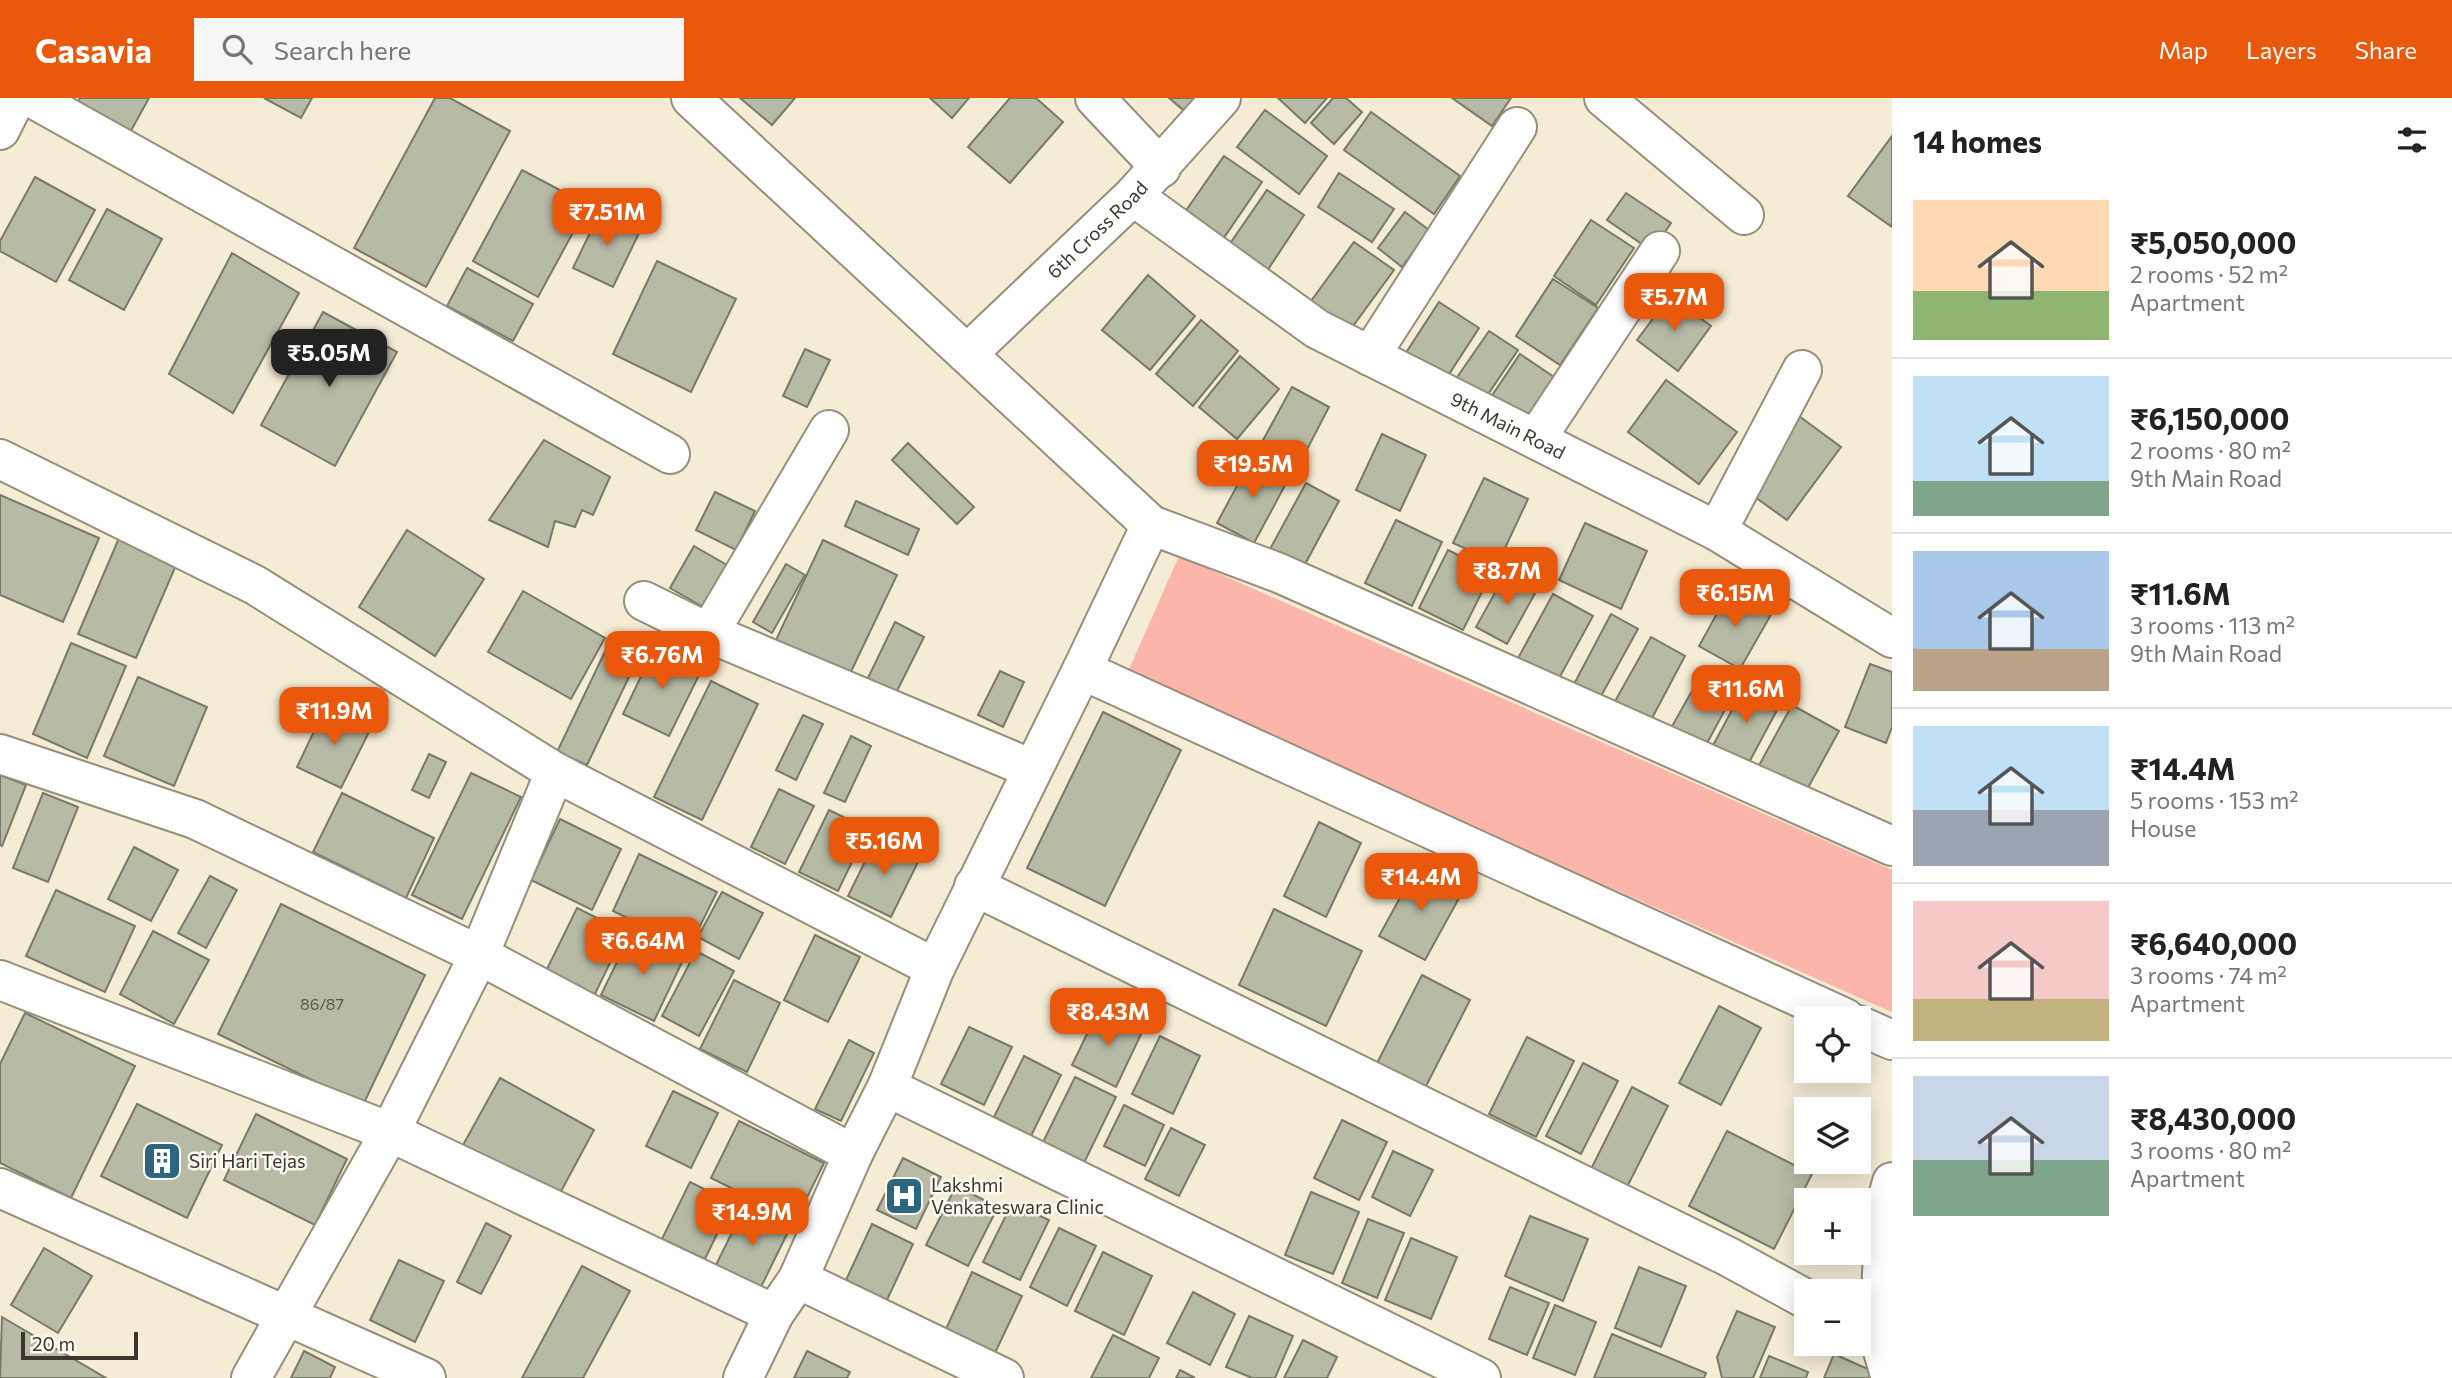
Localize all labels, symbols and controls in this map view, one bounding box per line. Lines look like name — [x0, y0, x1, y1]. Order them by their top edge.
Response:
search box — [194, 18, 684, 81]
text: Casavia — [35, 29, 152, 70]
icon: search — [218, 30, 256, 68]
text: Search here — [274, 34, 411, 65]
text: Map — [2159, 35, 2208, 64]
text: Layers — [2246, 35, 2317, 64]
text: Share — [2355, 35, 2417, 64]
icon: filters — [2393, 121, 2431, 159]
text: 14 homes — [1913, 122, 2042, 159]
street label: 6th Cross Road — [1042, 176, 1152, 283]
pin: ₹7.51M — [550, 188, 664, 248]
text: ₹7.51M — [568, 197, 646, 225]
text: ₹5,050,000 — [2130, 223, 2296, 260]
icon: home — [1969, 228, 2053, 312]
text: 2 rooms · 52 m² — [2130, 260, 2288, 288]
pin: ₹5.7M — [1625, 274, 1723, 333]
text: ₹5.7M — [1640, 282, 1708, 310]
text: Apartment — [2130, 288, 2245, 316]
pin: ₹5.05M — [272, 330, 386, 389]
text: ₹5.05M — [287, 338, 371, 366]
street label: 9th Main Road — [1447, 386, 1569, 464]
text: ₹6,150,000 — [2130, 399, 2289, 436]
icon: home — [1969, 404, 2053, 488]
text: 2 rooms · 80 m² — [2130, 436, 2291, 464]
pin: ₹19.5M — [1196, 440, 1310, 500]
text: ₹19.5M — [1213, 449, 1293, 477]
text: 9th Main Road — [2130, 464, 2282, 492]
pin: ₹8.7M — [1458, 547, 1556, 607]
text: ₹8.7M — [1473, 556, 1541, 584]
pin: ₹6.15M — [1678, 570, 1792, 629]
text: ₹11.6M — [2130, 574, 2231, 611]
text: ₹6.15M — [1696, 578, 1774, 606]
icon: home — [1969, 579, 2053, 663]
text: 3 rooms · 113 m² — [2130, 611, 2295, 639]
pin: ₹6.76M — [605, 632, 719, 691]
text: 9th Main Road — [2130, 639, 2282, 667]
text: ₹6.76M — [621, 640, 703, 668]
pin: ₹11.6M — [1689, 666, 1803, 725]
text: ₹11.6M — [1707, 674, 1785, 702]
pin: ₹11.9M — [277, 688, 391, 747]
text: ₹11.9M — [295, 696, 373, 724]
text: ₹14.4M — [2130, 749, 2235, 786]
icon: home — [1969, 754, 2053, 838]
text: 5 rooms · 153 m² — [2130, 786, 2299, 814]
text: House — [2130, 814, 2196, 842]
pin: ₹5.16M — [827, 818, 941, 877]
text: ₹5.16M — [845, 826, 923, 854]
pin: ₹14.4M — [1364, 854, 1478, 913]
text: ₹14.4M — [1381, 862, 1461, 890]
pin: ₹6.64M — [586, 918, 700, 977]
text: ₹6,640,000 — [2130, 924, 2297, 961]
text: ₹6.64M — [601, 926, 685, 954]
icon: home — [1969, 929, 2053, 1013]
text: 3 rooms · 74 m² — [2130, 961, 2287, 989]
pin: ₹8.43M — [1051, 988, 1165, 1048]
text: Apartment — [2130, 989, 2245, 1017]
house number: 86/87 — [300, 994, 344, 1013]
text: ₹8.43M — [1066, 997, 1150, 1025]
map controls — [1794, 1006, 1871, 1356]
button: locate — [1794, 1006, 1871, 1083]
button: layers — [1794, 1097, 1871, 1174]
text: ₹8,430,000 — [2130, 1099, 2296, 1136]
icon: home — [1969, 1104, 2053, 1188]
text: 3 rooms · 80 m² — [2130, 1136, 2291, 1164]
building icon: Siri Hari Tejas — [141, 1140, 183, 1182]
place label: Siri Hari Tejas — [189, 1149, 306, 1172]
text: Apartment — [2130, 1164, 2245, 1192]
place label: Lakshmi Venkateswara Clinic — [931, 1173, 1104, 1218]
hospital icon: Lakshmi Venkateswara Clinic — [883, 1175, 925, 1217]
pin: ₹14.9M — [695, 1188, 809, 1248]
button: + — [1794, 1188, 1871, 1265]
text: ₹14.9M — [712, 1197, 792, 1225]
button: − — [1794, 1279, 1871, 1356]
scale bar — [21, 1329, 138, 1361]
text: 20 m — [32, 1332, 75, 1355]

